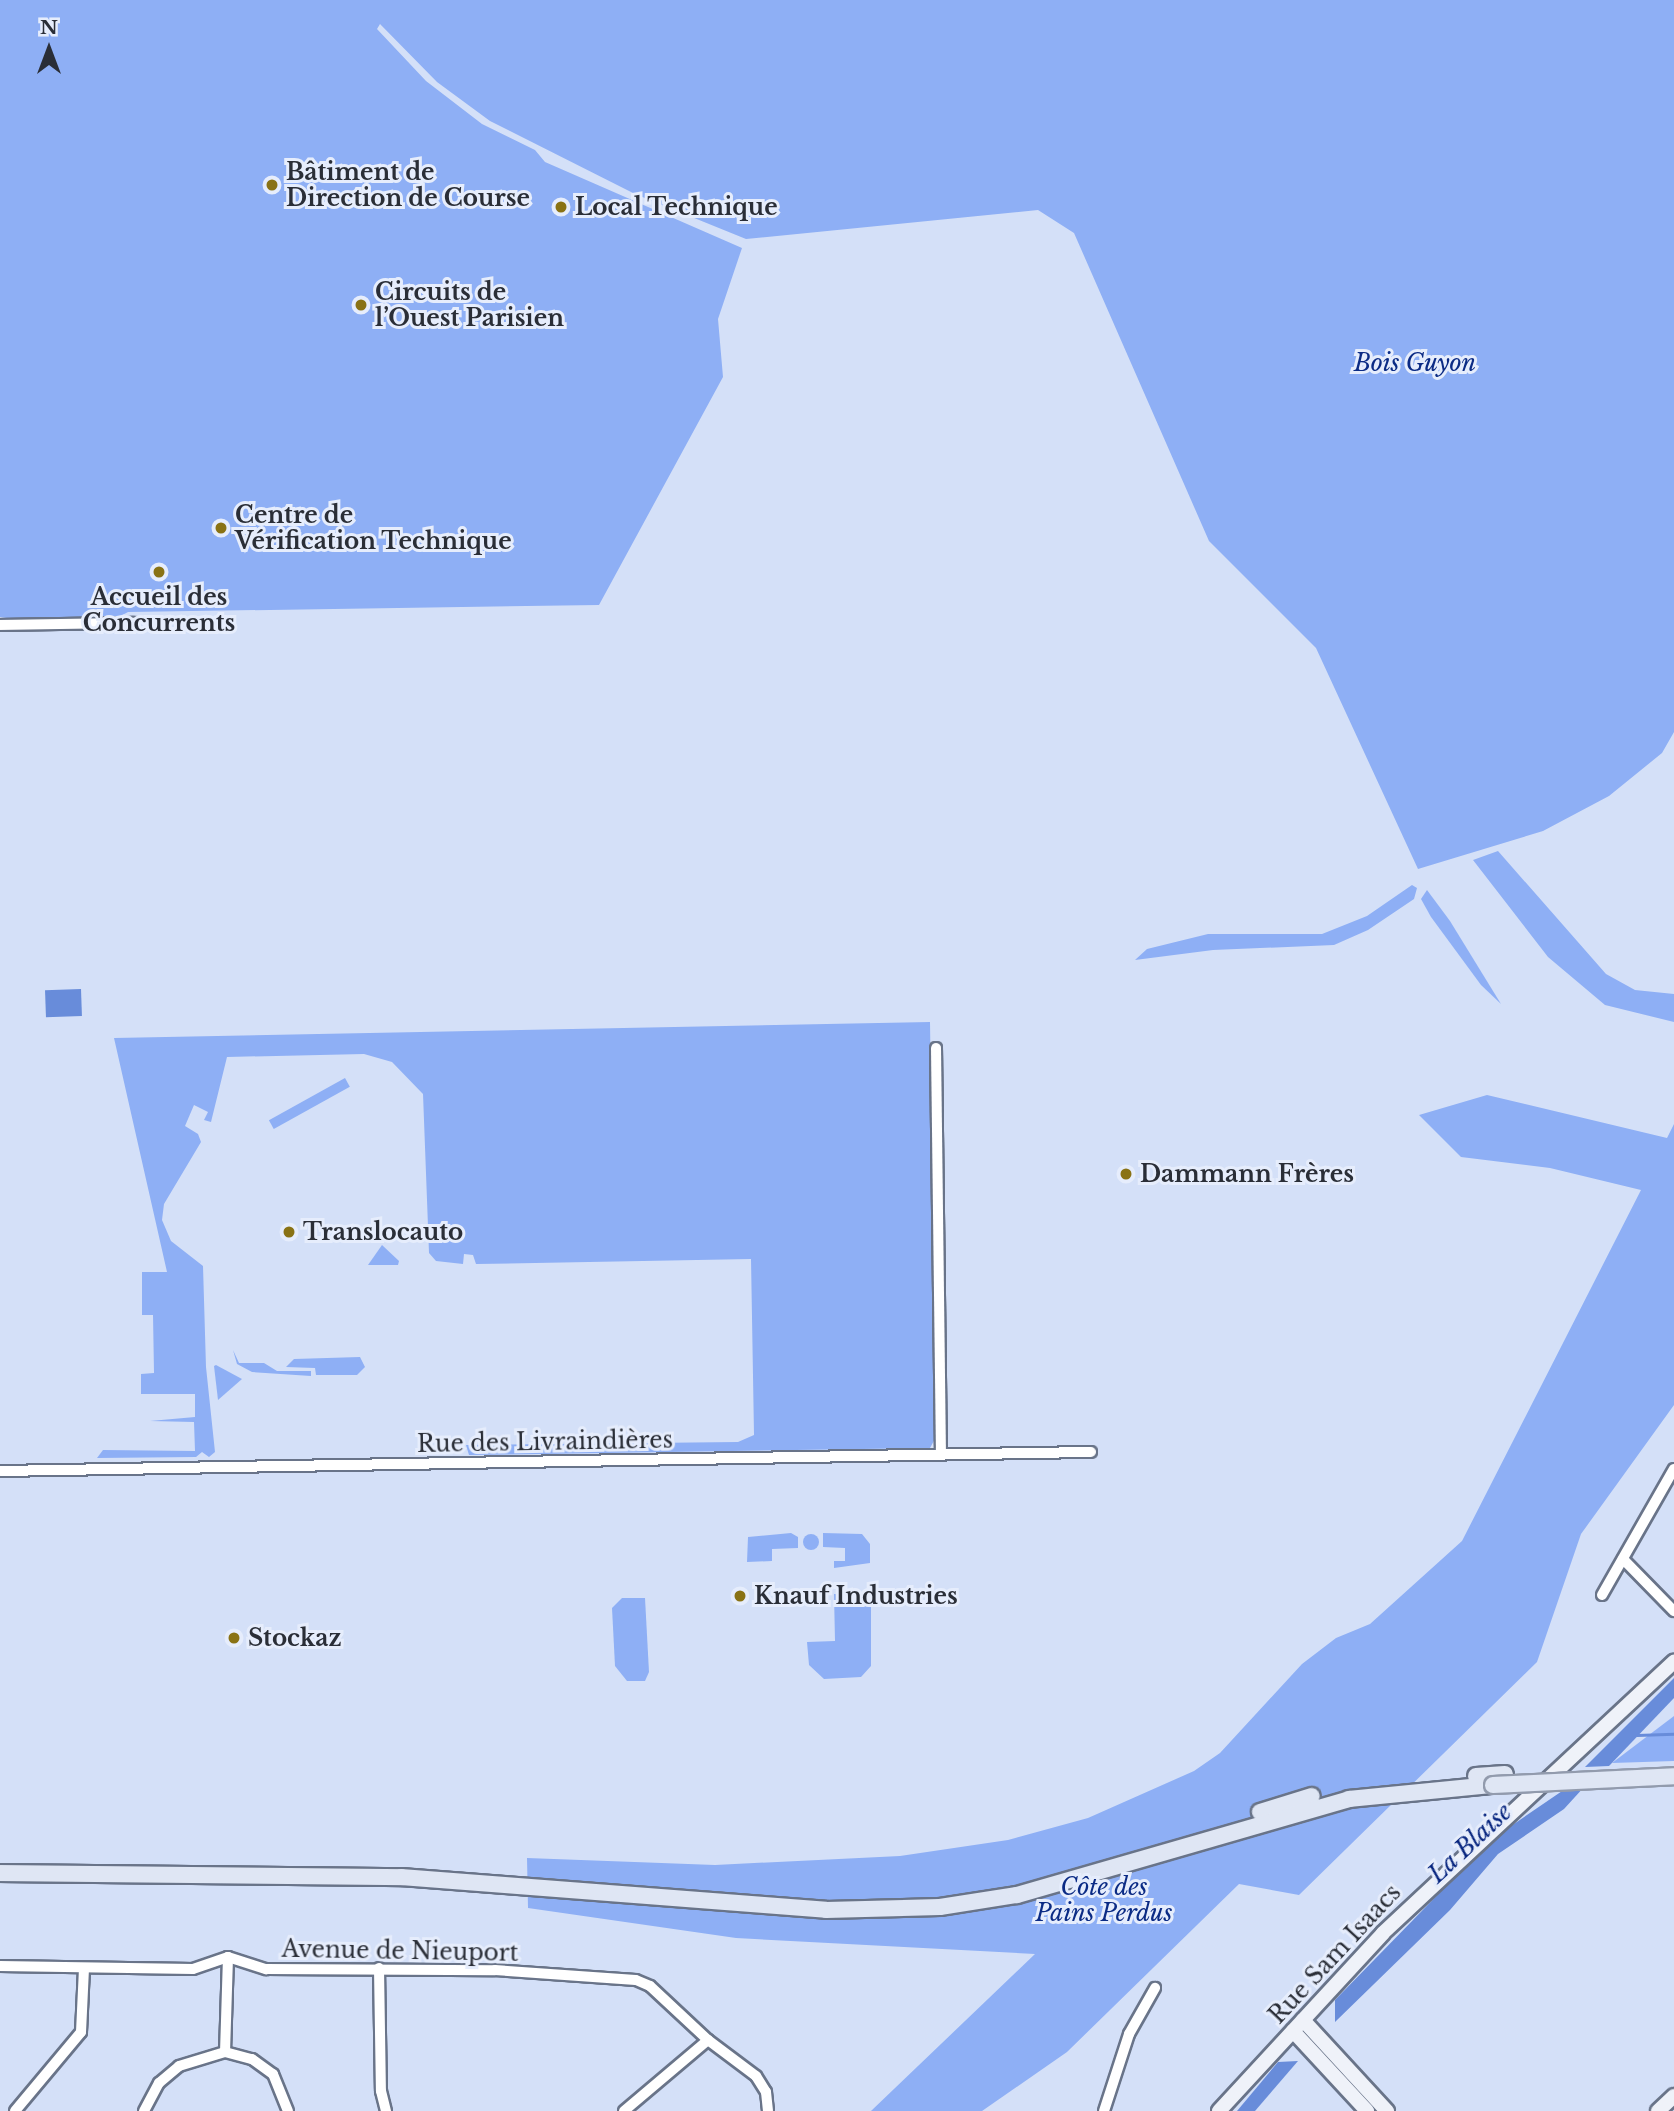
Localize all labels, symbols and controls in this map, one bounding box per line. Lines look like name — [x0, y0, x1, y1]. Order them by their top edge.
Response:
north arrow — [14, 14, 84, 84]
text: N — [40, 16, 58, 39]
place label: Bâtiment de Direction de Course — [286, 158, 530, 212]
marker: Bâtiment de Direction de Course — [264, 177, 280, 193]
place label: Local Technique — [575, 193, 778, 221]
marker: Local Technique — [553, 199, 569, 215]
place label: Circuits de l’Ouest Parisien — [375, 278, 564, 332]
marker: Circuits de l’Ouest Parisien — [353, 297, 369, 313]
park label: Bois Guyon — [1354, 349, 1476, 377]
place label: Centre de Vérification Technique — [235, 501, 512, 555]
marker: Centre de Vérification Technique — [213, 520, 229, 536]
marker: Accueil des Concurrents — [151, 564, 167, 580]
place label: Accueil des Concurrents — [83, 583, 235, 637]
place label: Dammann Frères — [1140, 1160, 1354, 1188]
marker: Dammann Frères — [1118, 1166, 1134, 1182]
place label: Translocauto — [303, 1218, 463, 1246]
marker: Translocauto — [281, 1224, 297, 1240]
street label: Rue des Livraindières — [417, 1426, 673, 1458]
place label: Knauf Industries — [754, 1582, 958, 1610]
marker: Knauf Industries — [732, 1588, 748, 1604]
place label: Stockaz — [248, 1624, 342, 1652]
marker: Stockaz — [226, 1630, 242, 1646]
water label: La Blaise — [1422, 1797, 1518, 1889]
park label: Côte des Pains Perdus — [1035, 1873, 1173, 1927]
street label: Rue Sam Isaacs — [1263, 1879, 1407, 2029]
street label: Avenue de Nieuport — [281, 1935, 519, 1967]

